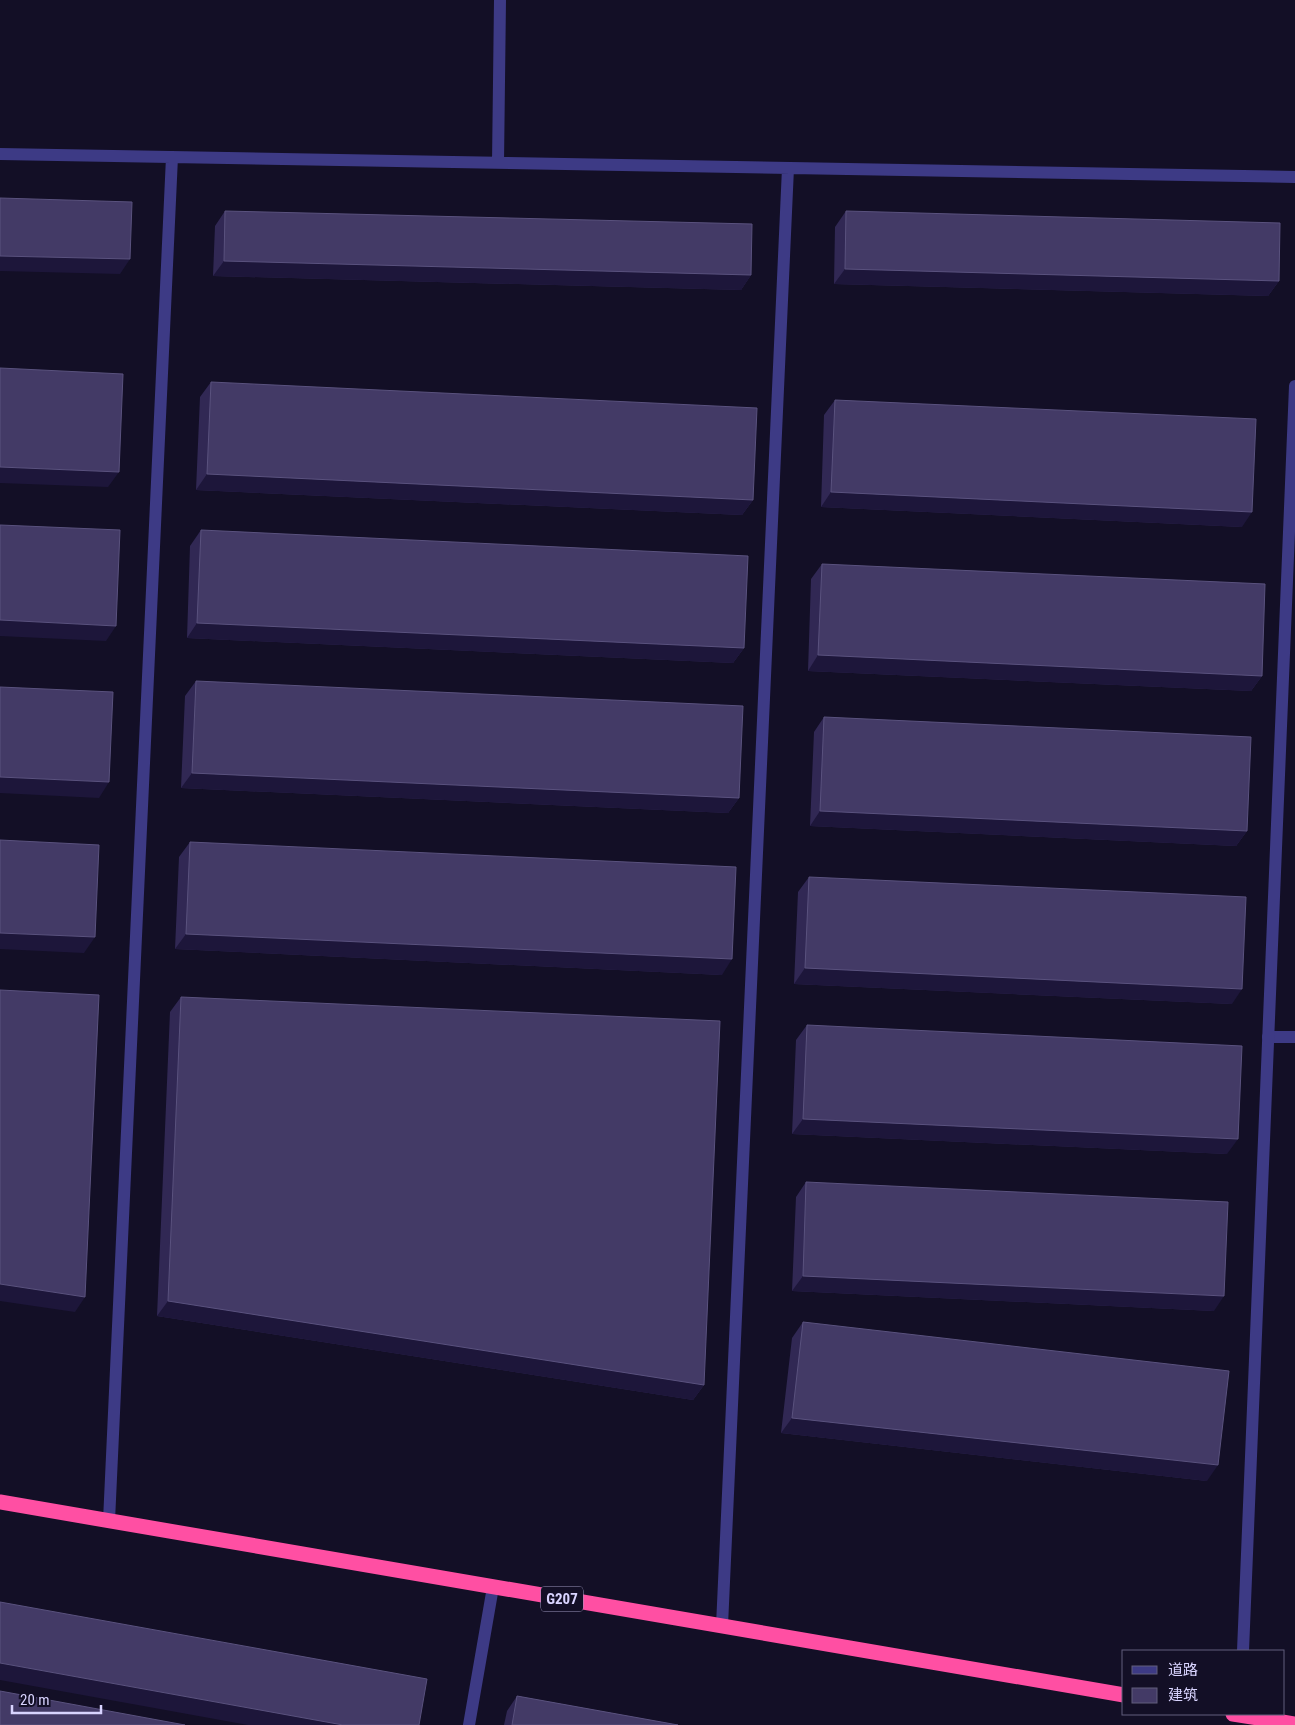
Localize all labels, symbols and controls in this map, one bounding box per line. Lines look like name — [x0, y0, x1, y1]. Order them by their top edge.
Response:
road number: G207 — [541, 1586, 583, 1612]
legend — [1122, 1650, 1285, 1715]
text: 道路 — [1168, 1661, 1198, 1679]
scale bar — [12, 1682, 101, 1714]
text: 建筑 — [1168, 1686, 1198, 1704]
text: 20 m — [20, 1691, 50, 1709]

